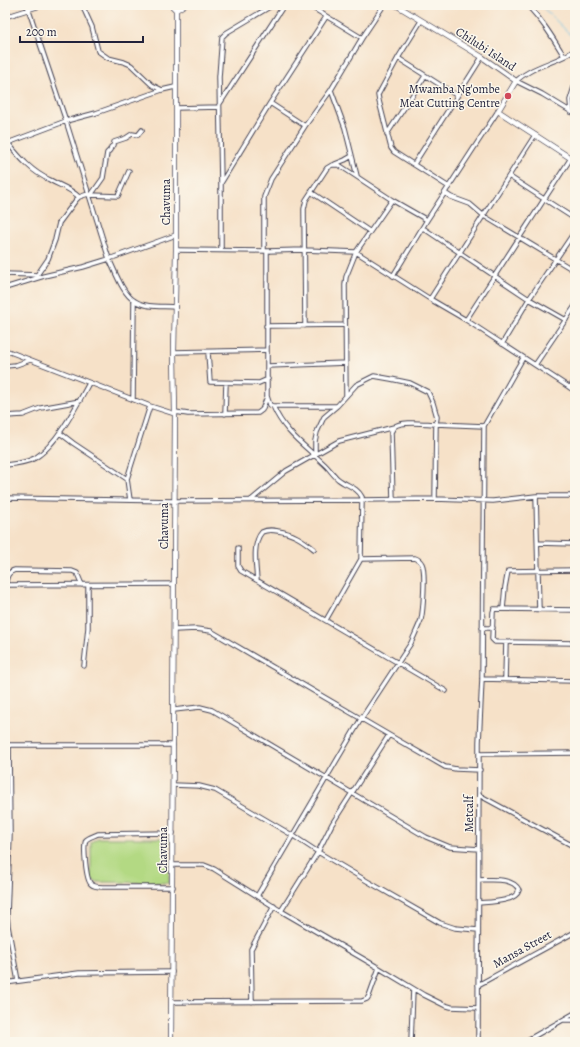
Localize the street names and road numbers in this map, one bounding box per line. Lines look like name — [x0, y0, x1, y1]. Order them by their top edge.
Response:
street label: Chilubi Island — [453, 23, 520, 75]
street label: Chavuma — [158, 178, 174, 225]
street label: Chavuma — [156, 502, 172, 549]
street label: Metcalf — [461, 794, 477, 832]
street label: Chavuma — [155, 826, 171, 873]
street label: Mansa Street — [490, 926, 554, 972]

